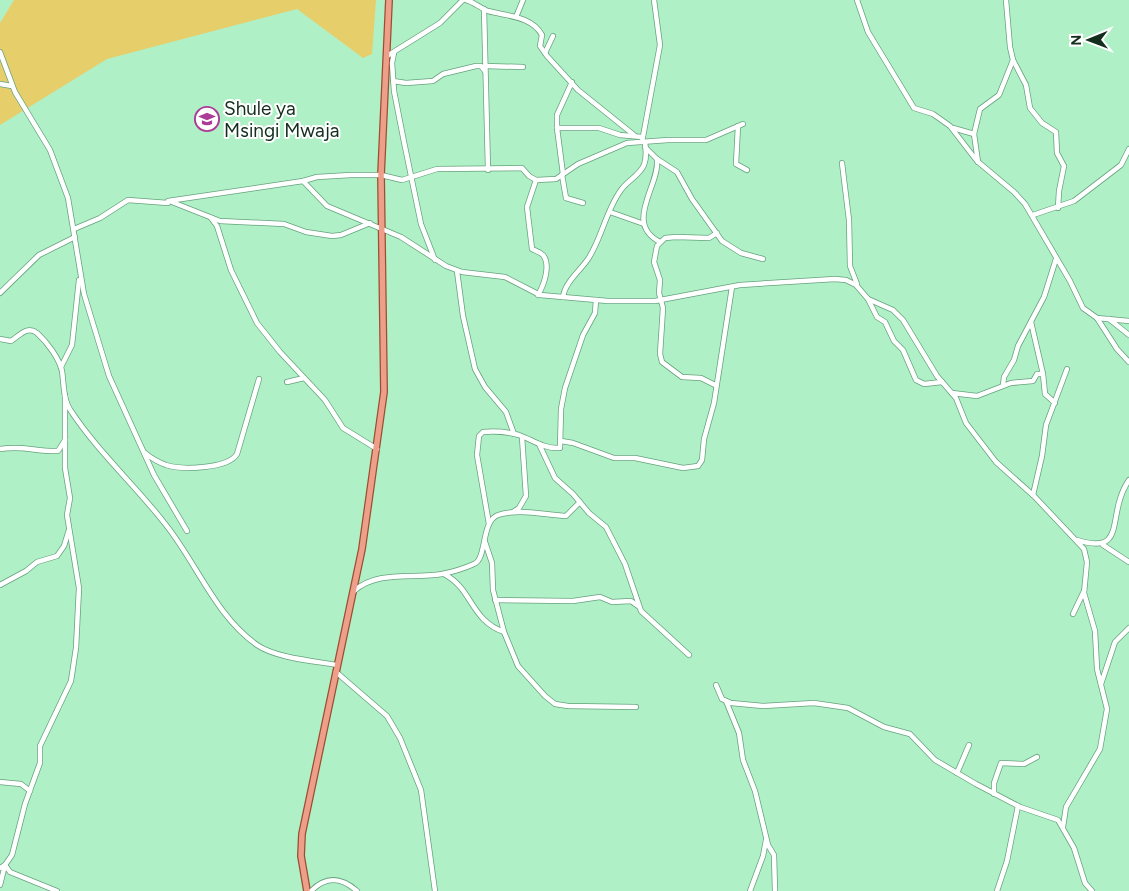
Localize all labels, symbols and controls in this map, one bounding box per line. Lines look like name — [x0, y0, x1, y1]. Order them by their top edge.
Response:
north arrow — [1064, 15, 1114, 65]
text: N — [1068, 35, 1085, 46]
place label: Shule ya Msingi Mwaja — [224, 97, 339, 142]
school or university icon: Shule ya Msingi Mwaja — [194, 106, 220, 132]

